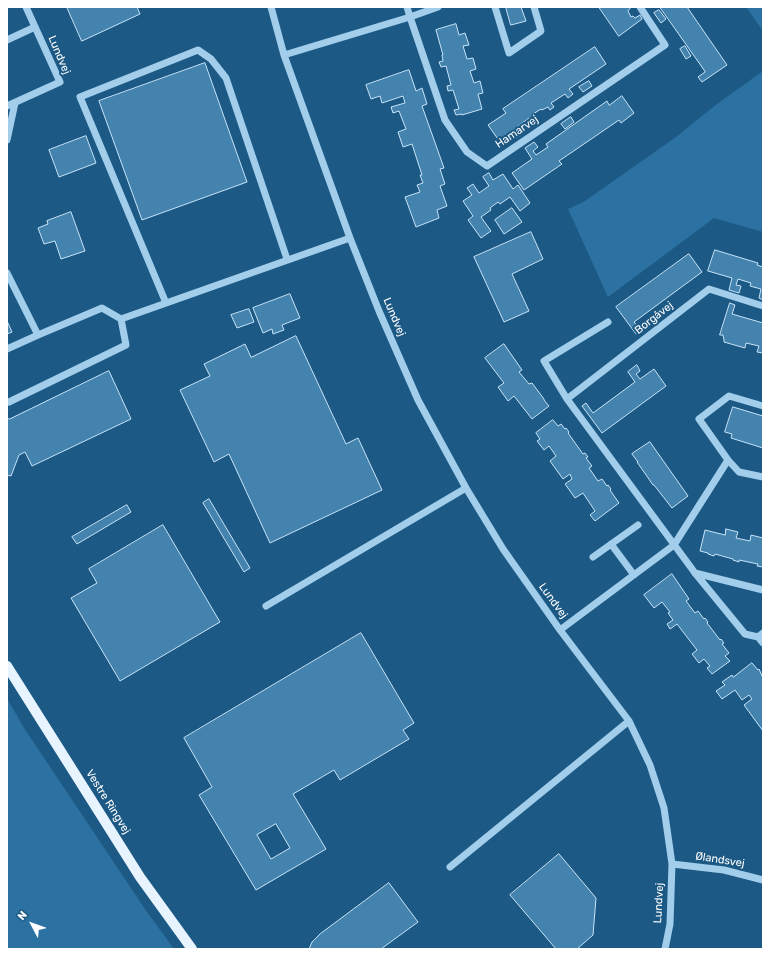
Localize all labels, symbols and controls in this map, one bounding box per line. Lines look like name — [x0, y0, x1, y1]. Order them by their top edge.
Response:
street label: Lundvej — [45, 34, 73, 76]
street label: Hamarvej — [493, 113, 541, 151]
street label: Lundvej — [380, 296, 408, 338]
street label: Borgåvej — [632, 299, 676, 337]
street label: Lundvej — [536, 581, 570, 621]
street label: Vestre Ringvej — [83, 767, 133, 837]
street label: Ølandsvej — [694, 850, 746, 870]
street label: Lundvej — [651, 882, 667, 924]
north arrow — [12, 904, 52, 944]
text: N — [15, 909, 30, 923]

